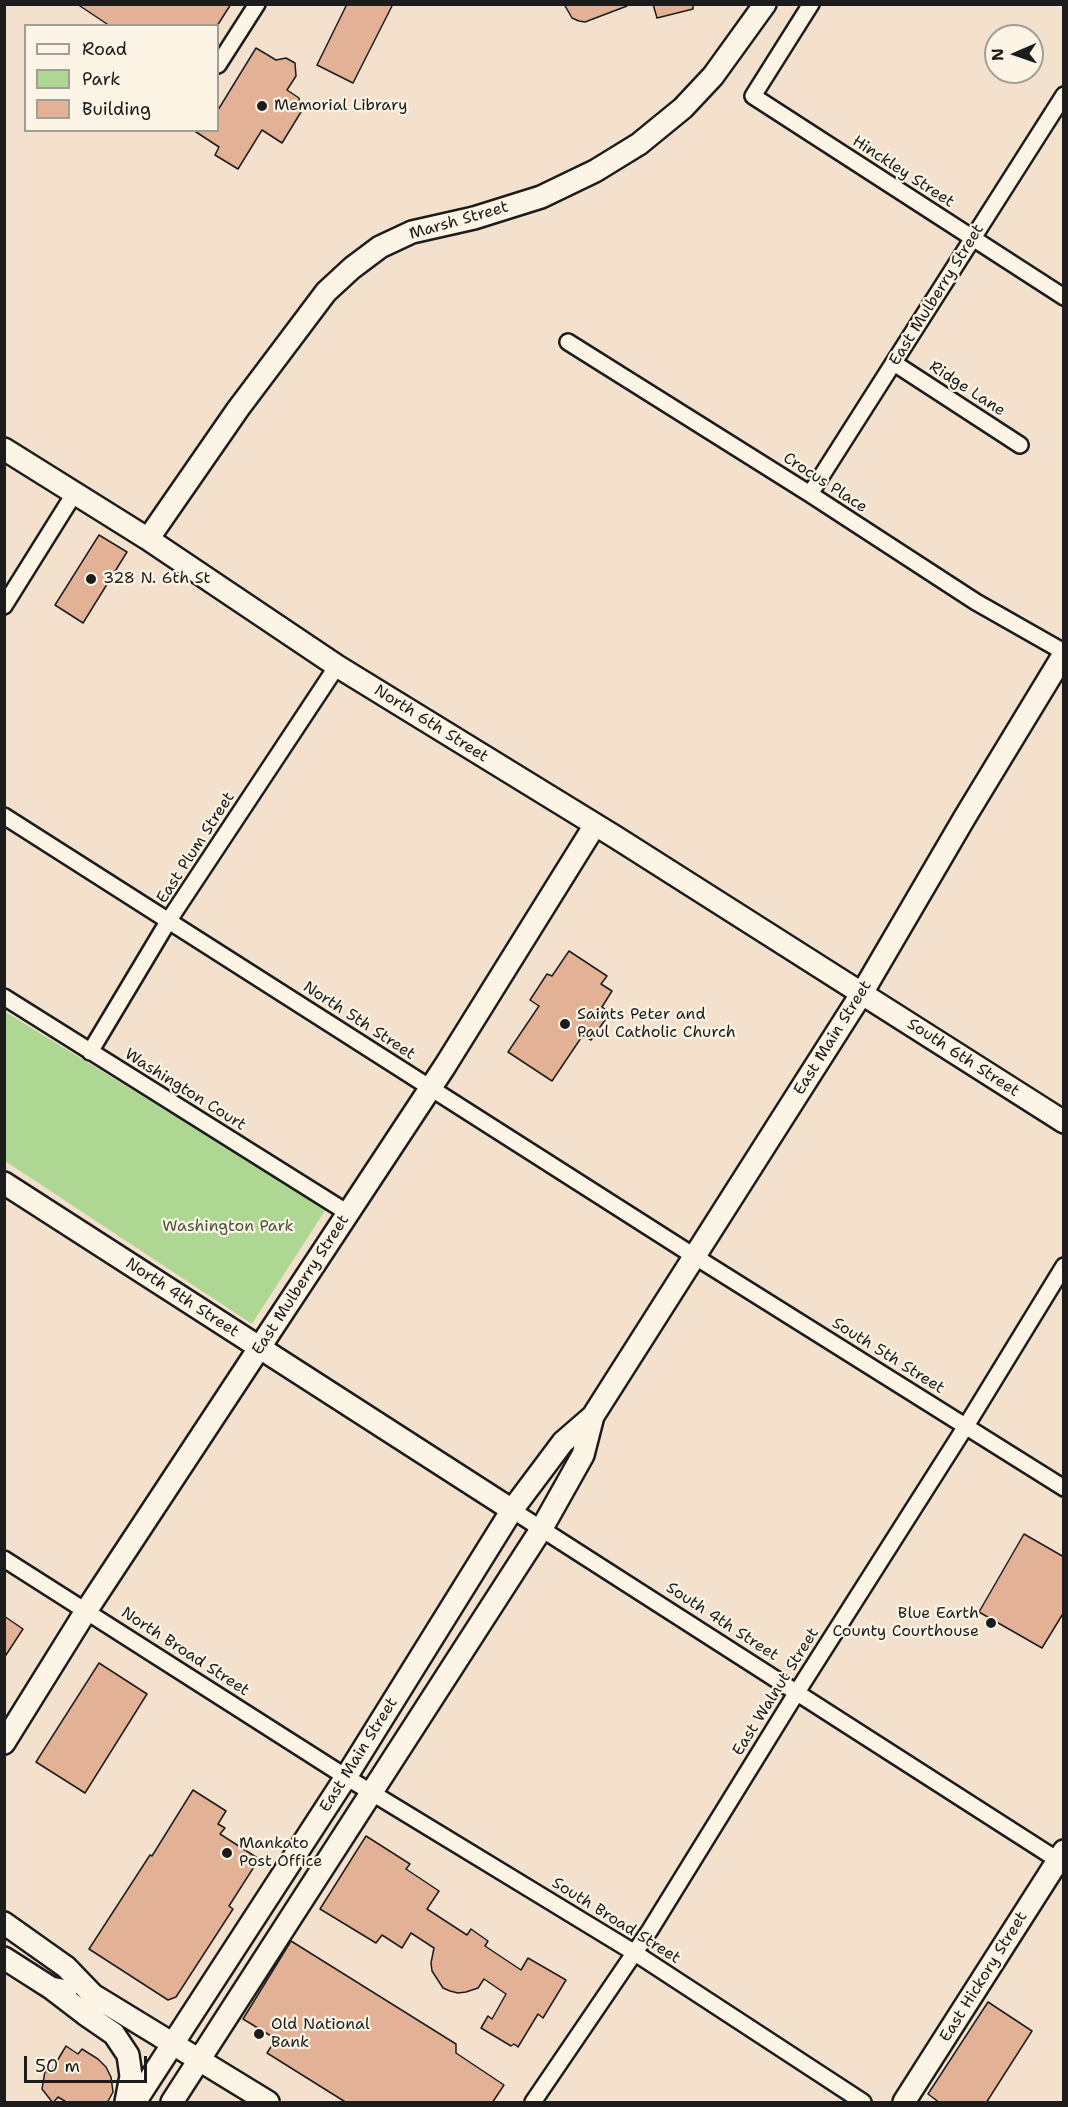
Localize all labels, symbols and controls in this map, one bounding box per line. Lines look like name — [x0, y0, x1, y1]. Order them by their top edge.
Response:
legend — [24, 24, 219, 132]
north arrow — [984, 24, 1044, 84]
text: Road — [82, 37, 127, 61]
text: N — [987, 48, 1008, 61]
text: Park — [82, 67, 121, 91]
place label: Memorial Library — [274, 96, 407, 116]
text: Building — [82, 97, 151, 121]
marker: Memorial Library — [255, 99, 269, 113]
street label: Hinckley Street — [848, 132, 958, 212]
street label: Marsh Street — [407, 198, 511, 244]
street label: East Mulberry Street — [886, 221, 988, 369]
street label: Ridge Lane — [925, 357, 1009, 421]
street label: Crocus Place — [779, 449, 871, 517]
place label: 328 N. 6th St — [103, 569, 210, 589]
marker: 328 N. 6th St — [84, 572, 98, 586]
street label: North 6th Street — [370, 681, 492, 767]
street label: East Plum Street — [153, 789, 239, 907]
street label: East Main Street — [790, 977, 876, 1099]
street label: North 5th Street — [299, 978, 419, 1064]
place label: Saints Peter and Paul Catholic Church — [577, 1005, 736, 1043]
street label: South 6th Street — [903, 1015, 1023, 1101]
marker: Saints Peter and Paul Catholic Church — [558, 1017, 572, 1031]
street label: Washington Court — [121, 1045, 249, 1135]
street label: East Mulberry Street — [249, 1211, 353, 1359]
park label: Washington Park — [162, 1217, 294, 1237]
street label: North 4th Street — [122, 1254, 242, 1342]
street label: South 5th Street — [828, 1314, 948, 1398]
street label: South 4th Street — [662, 1579, 782, 1665]
street label: North Broad Street — [117, 1603, 253, 1701]
place label: Blue Earth County Courthouse — [832, 1604, 979, 1642]
marker: Blue Earth County Courthouse — [984, 1616, 998, 1630]
street label: East Walnut Street — [729, 1624, 823, 1760]
street label: East Main Street — [316, 1694, 402, 1816]
place label: Mankato Post Office — [239, 1834, 322, 1872]
marker: Mankato Post Office — [220, 1846, 234, 1860]
street label: South Broad Street — [548, 1874, 684, 1968]
street label: East Hickory Street — [936, 1908, 1032, 2046]
place label: Old National Bank — [271, 2015, 370, 2053]
marker: Old National Bank — [252, 2027, 266, 2041]
scale bar — [27, 2044, 150, 2082]
text: 50 m — [35, 2054, 80, 2078]

